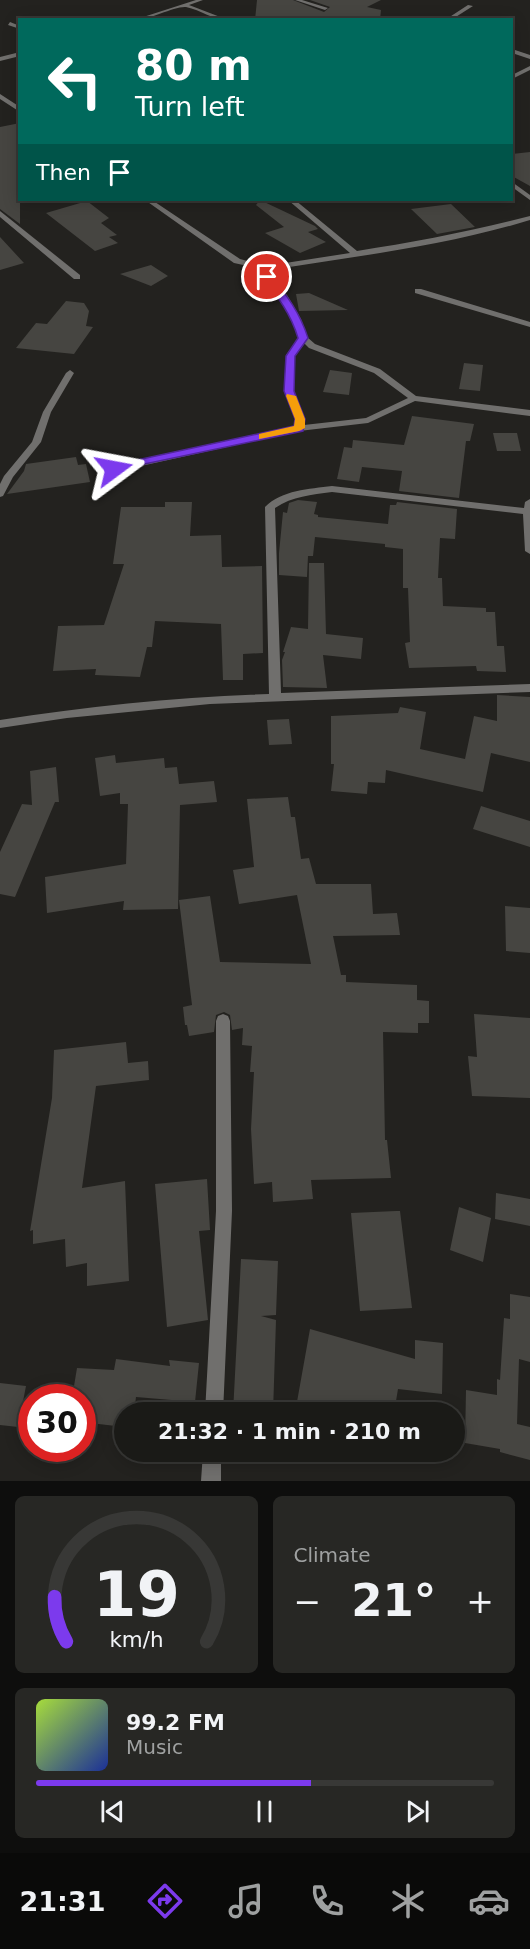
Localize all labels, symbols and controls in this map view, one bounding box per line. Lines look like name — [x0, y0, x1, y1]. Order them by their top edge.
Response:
text: 80 m — [135, 41, 252, 90]
icon: left — [36, 42, 114, 120]
text: Turn left — [135, 91, 245, 122]
icon: arrive — [103, 156, 136, 189]
text: Then — [36, 160, 91, 185]
pin — [241, 251, 292, 302]
icon: arrive — [250, 260, 283, 293]
position arrow — [82, 437, 146, 501]
speed limit sign: 30 — [18, 1384, 96, 1462]
text: 21:32 · 1 min · 210 m — [158, 1419, 421, 1444]
text: Climate — [294, 1543, 370, 1567]
text: 19 — [93, 1558, 180, 1631]
text: 21° — [351, 1574, 436, 1627]
text: − — [294, 1582, 321, 1621]
text: + — [466, 1582, 494, 1621]
text: km/h — [109, 1627, 163, 1652]
text: 99.2 FM — [126, 1710, 225, 1735]
text: Music — [126, 1735, 183, 1759]
icon: previous — [96, 1795, 129, 1828]
icon: pause — [248, 1795, 281, 1828]
icon: next — [401, 1795, 434, 1828]
icon: directions — [144, 1880, 186, 1922]
icon: music — [225, 1880, 267, 1922]
icon: phone — [306, 1880, 348, 1922]
icon: climate — [387, 1880, 429, 1922]
icon: car — [468, 1880, 510, 1922]
text: 21:31 — [20, 1886, 105, 1917]

